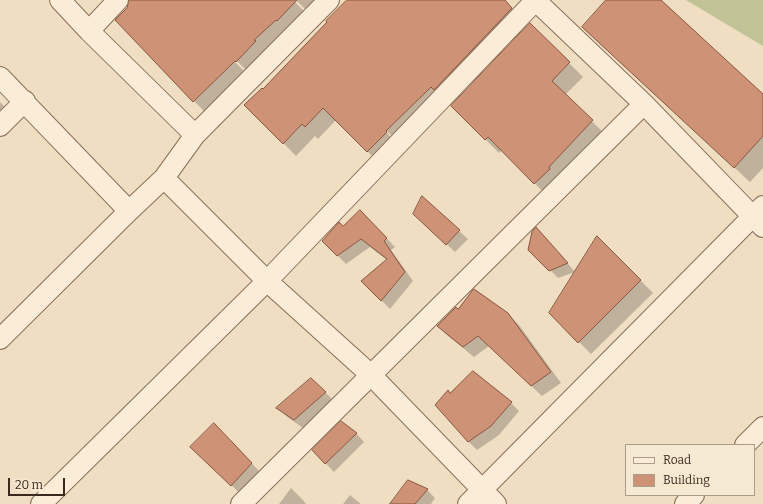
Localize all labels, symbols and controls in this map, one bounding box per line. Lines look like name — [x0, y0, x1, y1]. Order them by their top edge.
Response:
legend — [625, 444, 755, 496]
text: Road — [663, 453, 691, 467]
scale bar — [10, 470, 67, 496]
text: Building — [663, 473, 710, 487]
text: 20 m — [15, 478, 43, 492]

